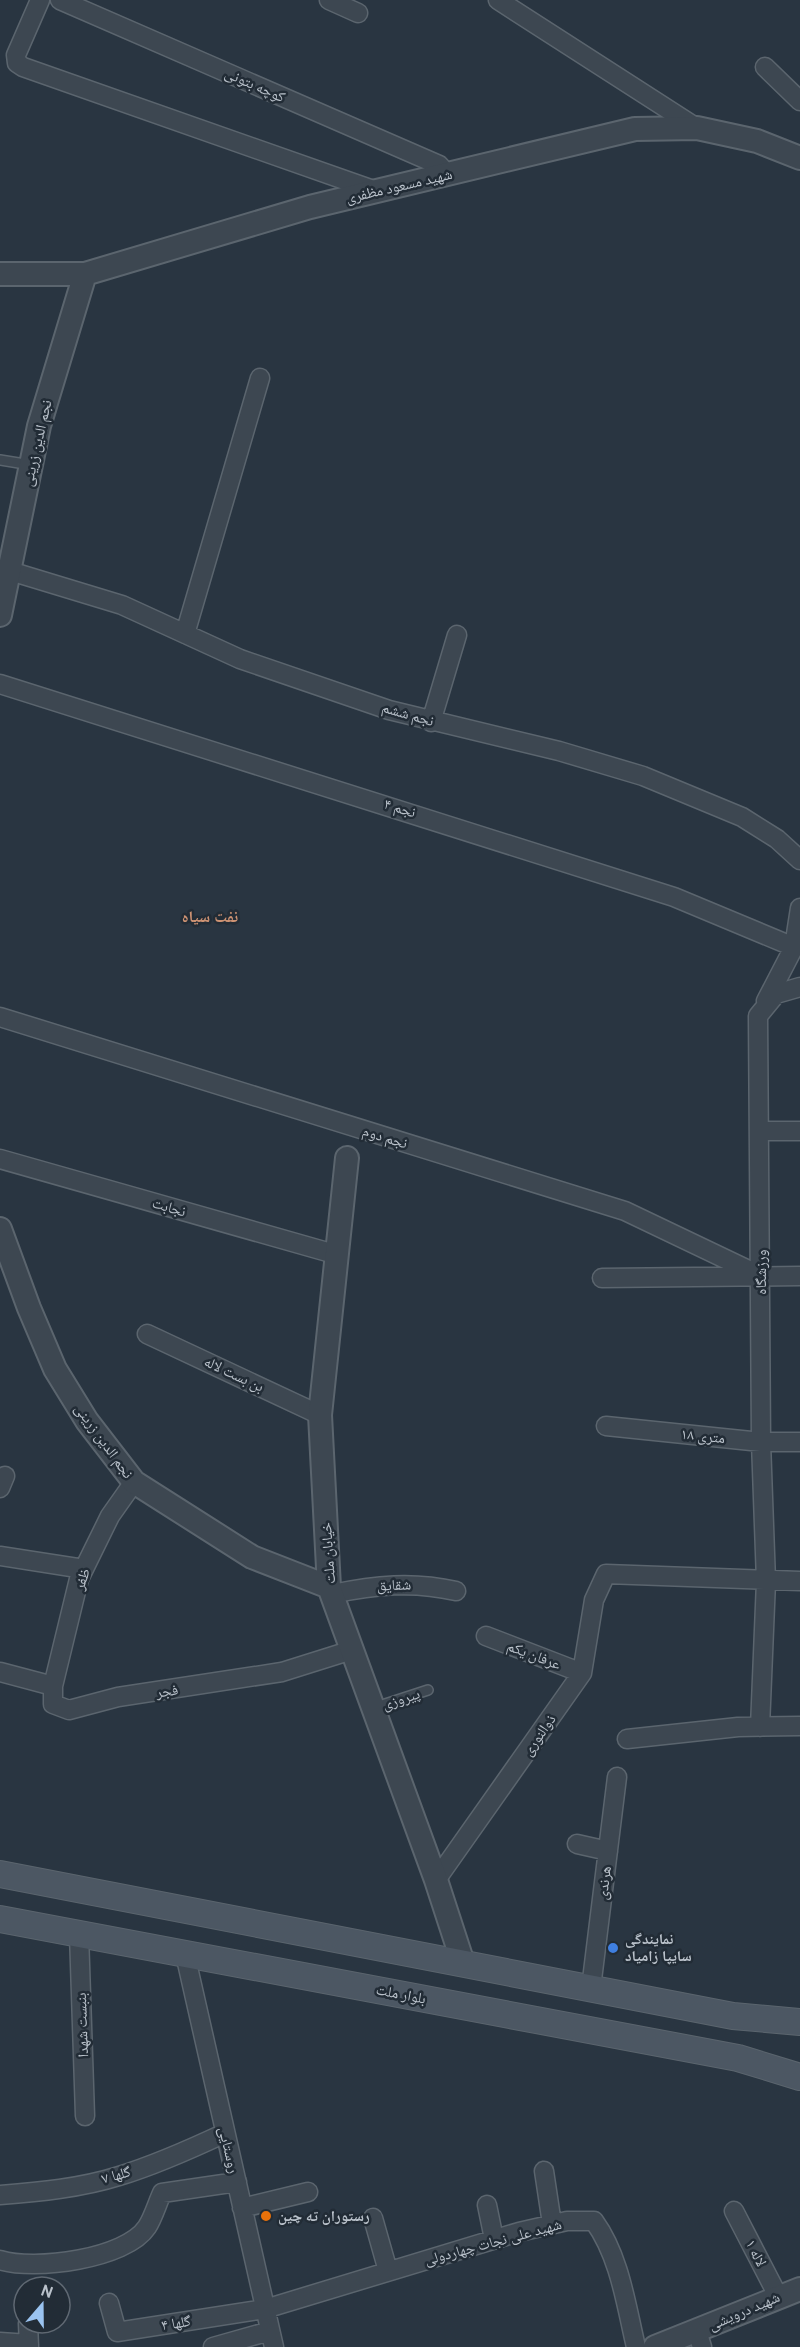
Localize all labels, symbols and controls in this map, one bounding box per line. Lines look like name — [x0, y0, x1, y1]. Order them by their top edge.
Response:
street label: کوچه بتونی — [221, 65, 288, 108]
street label: شهید مسعود مظفری — [344, 166, 455, 209]
street label: نجم الدین زرینی — [19, 398, 58, 488]
street label: نجم ششم — [379, 699, 436, 732]
street label: نجم ۴ — [381, 796, 418, 823]
district label: نفت سیاه — [182, 908, 238, 928]
street label: نجم دوم — [360, 1123, 409, 1154]
street label: نجابت — [149, 1195, 188, 1222]
street label: ورزشگاه — [753, 1249, 772, 1295]
street label: بن بست لاله — [200, 1353, 266, 1397]
street label: نجم الدین زرینی — [69, 1401, 136, 1483]
street label: ۱۸ متری — [680, 1426, 726, 1449]
street label: خیابان ملت — [318, 1521, 341, 1584]
street label: ظفر — [70, 1566, 96, 1594]
street label: شقایق — [377, 1576, 412, 1597]
street label: عرفان یکم — [504, 1637, 563, 1675]
street label: فجر — [154, 1682, 180, 1704]
street label: پیروزی — [380, 1685, 423, 1715]
street label: ذوالنوری — [519, 1711, 561, 1760]
street label: هرندی — [594, 1865, 617, 1901]
place label: نمایندگی سایپا زامیاد — [625, 1931, 692, 1967]
marker: نمایندگی سایپا زامیاد — [606, 1941, 620, 1955]
street label: بلوار ملت — [374, 1981, 427, 2010]
street label: بنبست شهدا — [73, 1992, 94, 2058]
street label: روستایی — [213, 2125, 242, 2176]
street label: گلها ۷ — [100, 2163, 134, 2189]
place label: رستوران ته چین — [278, 2208, 370, 2227]
marker: رستوران ته چین — [259, 2209, 273, 2223]
street label: شهید علی نجات چهاردولی — [423, 2216, 564, 2271]
street label: لاله ۱ — [740, 2237, 769, 2270]
north arrow — [12, 2275, 72, 2335]
text: N — [38, 2281, 55, 2304]
street label: شهید درویشی — [706, 2289, 783, 2336]
street label: گلها ۴ — [160, 2313, 193, 2336]

